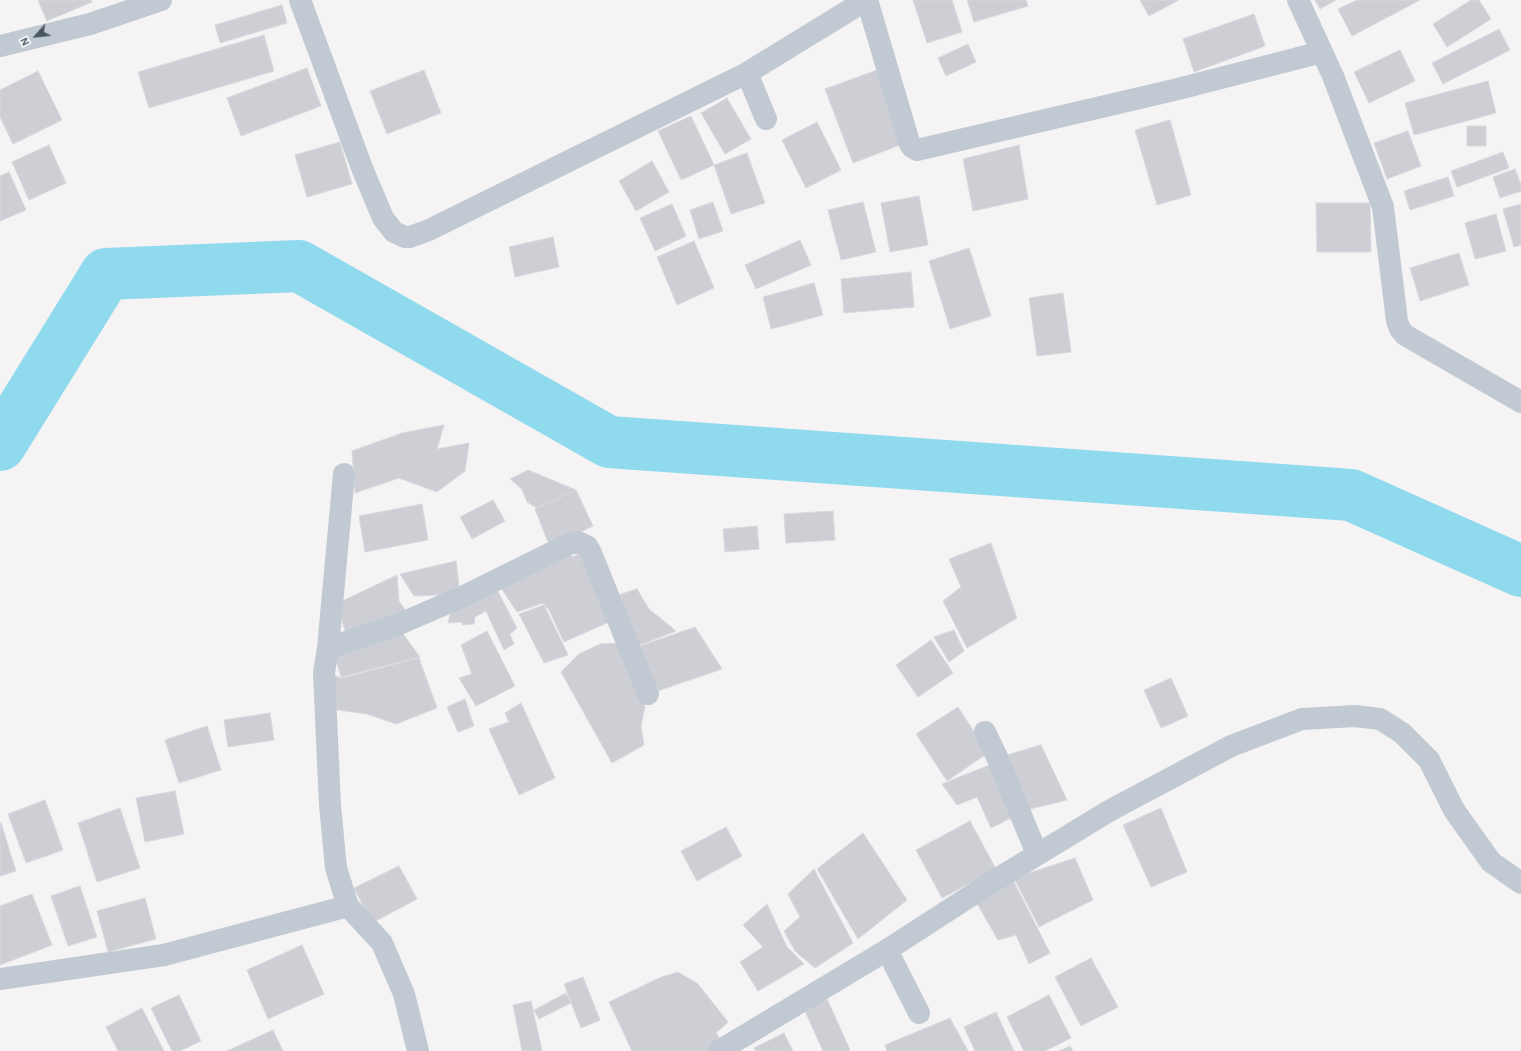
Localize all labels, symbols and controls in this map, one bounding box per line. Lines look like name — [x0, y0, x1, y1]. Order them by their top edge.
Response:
north arrow — [16, 16, 56, 56]
text: N — [18, 36, 32, 48]

